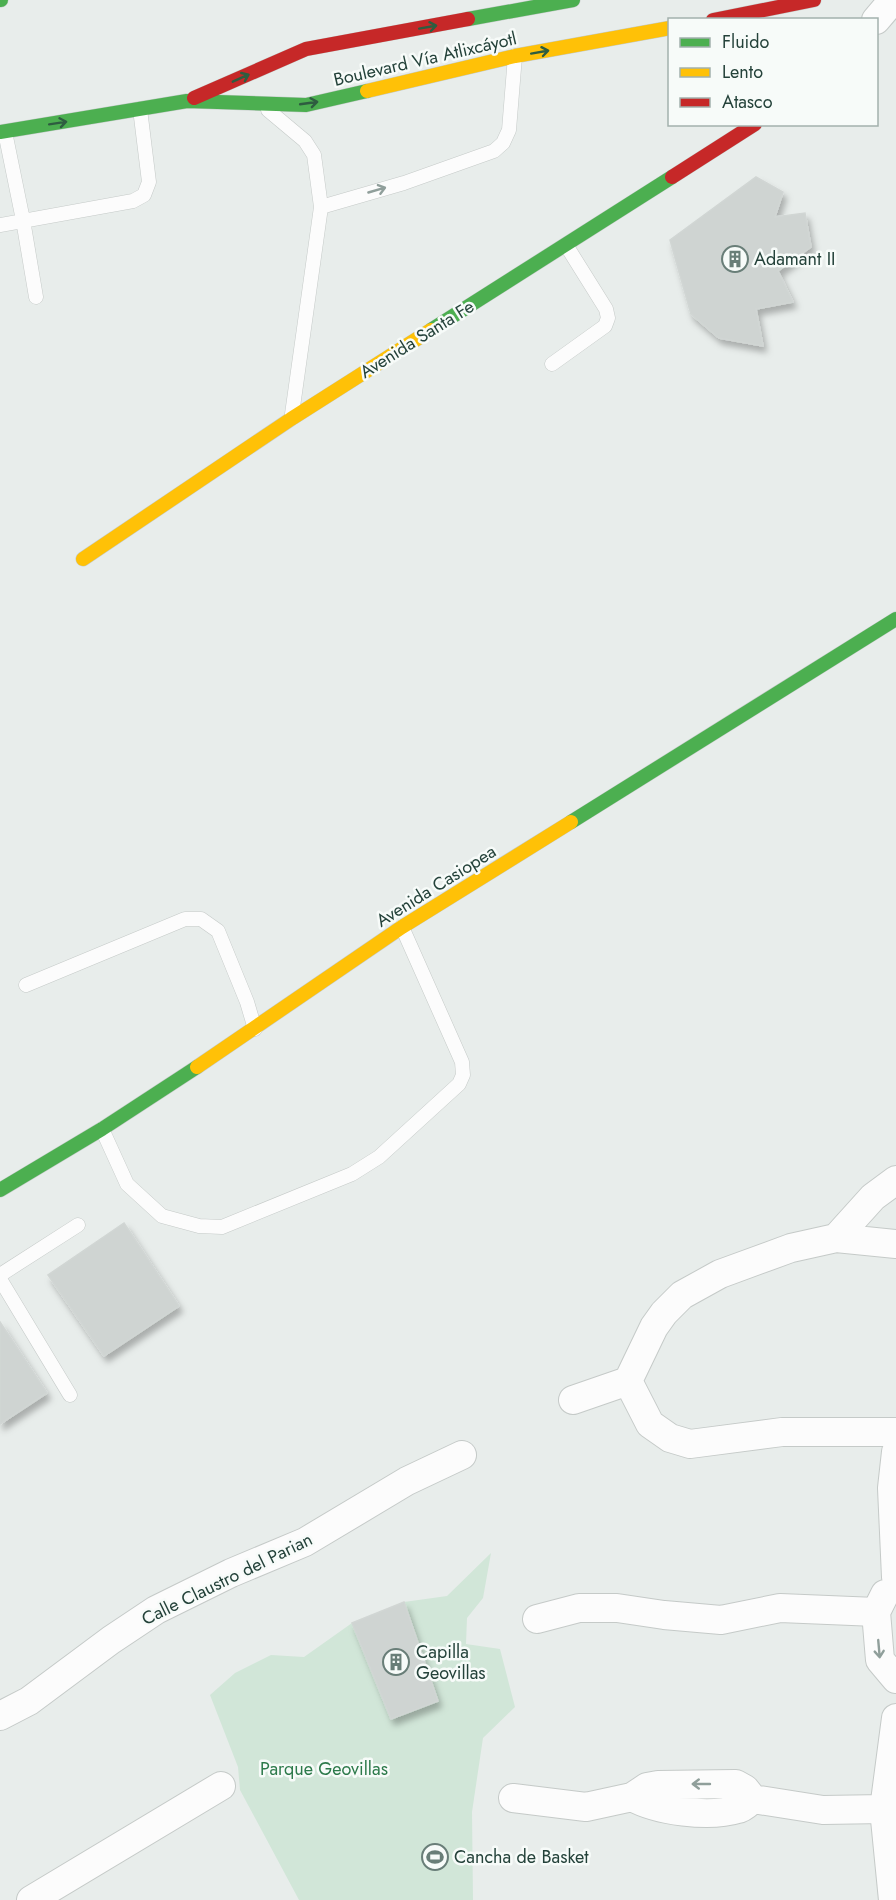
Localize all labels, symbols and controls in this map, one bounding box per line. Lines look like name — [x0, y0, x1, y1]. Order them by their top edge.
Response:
legend — [668, 18, 878, 126]
one-way arrow — [418, 21, 437, 32]
street label: Boulevard Vía Atlixcáyotl — [331, 25, 519, 93]
text: Fluido — [722, 29, 770, 55]
one-way arrow — [529, 46, 549, 57]
text: Lento — [722, 59, 763, 85]
one-way arrow — [232, 71, 250, 82]
text: Atasco — [722, 89, 773, 115]
one-way arrow — [298, 98, 318, 109]
one-way arrow — [47, 117, 67, 128]
one-way arrow — [367, 184, 386, 196]
building icon: Adamant II — [720, 244, 750, 274]
place label: Adamant II — [754, 246, 836, 272]
street label: Avenida Santa Fe — [355, 293, 479, 385]
street label: Avenida Casiopea — [371, 839, 501, 933]
street label: Calle Claustro del Parian — [137, 1526, 317, 1632]
place label: Capilla Geovillas — [416, 1639, 486, 1686]
one-way arrow — [874, 1639, 885, 1659]
building icon: Capilla Geovillas — [381, 1647, 411, 1677]
park label: Parque Geovillas — [260, 1756, 388, 1782]
one-way arrow — [691, 1778, 711, 1790]
sports icon: Cancha de Basket — [420, 1842, 450, 1872]
place label: Cancha de Basket — [454, 1844, 589, 1870]

